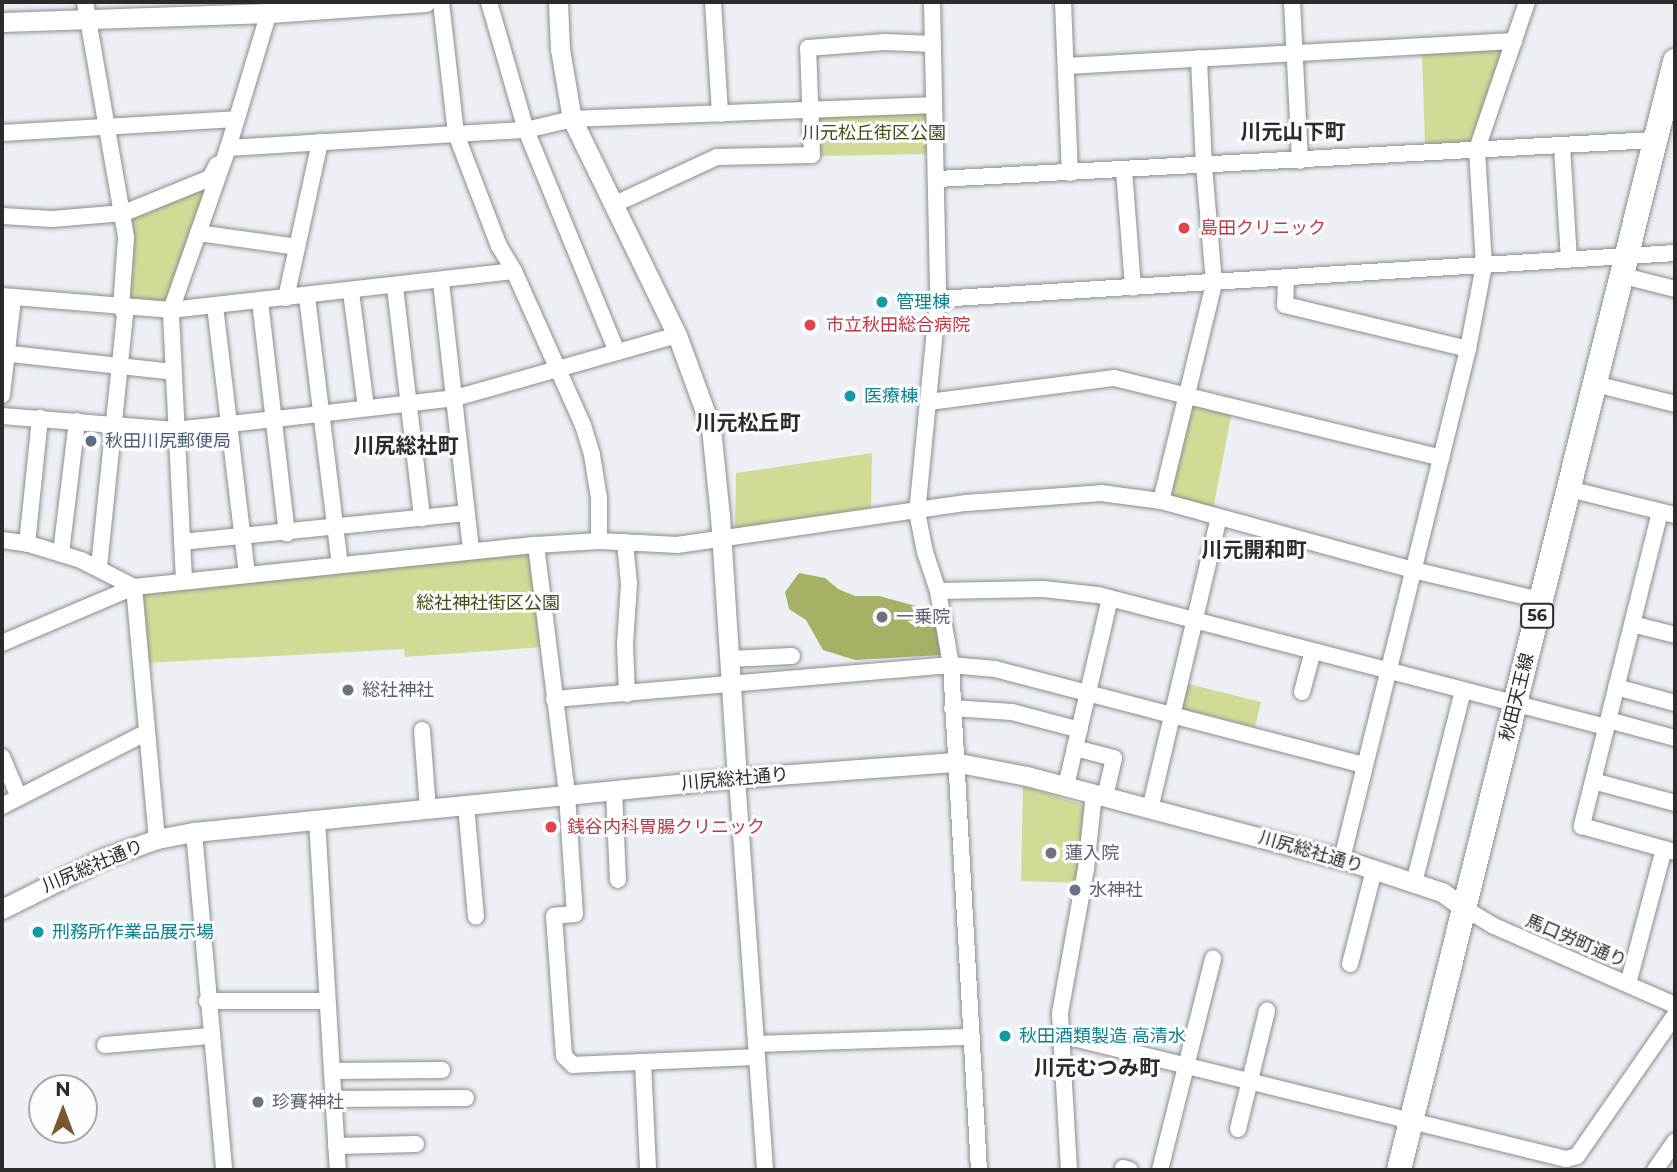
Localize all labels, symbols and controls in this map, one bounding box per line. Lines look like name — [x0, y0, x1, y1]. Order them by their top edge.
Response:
district label: 川元山下町 — [1241, 119, 1345, 145]
park label: 川元松丘街区公園 — [802, 122, 946, 144]
place label: 島田クリニック — [1200, 217, 1326, 239]
marker: 島田クリニック — [1174, 218, 1194, 238]
place label: 管理棟 — [896, 291, 950, 313]
marker: 管理棟 — [874, 294, 890, 310]
place label: 市立秋田総合病院 — [826, 314, 970, 336]
marker: 市立秋田総合病院 — [800, 315, 820, 335]
place label: 医療棟 — [864, 385, 918, 407]
marker: 医療棟 — [842, 388, 858, 404]
district label: 川元松丘町 — [696, 410, 800, 436]
place label: 秋田川尻郵便局 — [105, 430, 231, 452]
marker: 秋田川尻郵便局 — [83, 433, 99, 449]
district label: 川尻総社町 — [354, 433, 458, 459]
district label: 川元開和町 — [1202, 537, 1306, 563]
park label: 総社神社街区公園 — [416, 592, 560, 614]
road number: 56 — [1520, 604, 1554, 628]
place label: 一乗院 — [896, 606, 950, 628]
marker: 一乗院 — [874, 609, 890, 625]
street label: 秋田天王線 — [1496, 651, 1538, 743]
place label: 総社神社 — [362, 679, 434, 701]
marker: 総社神社 — [340, 682, 356, 698]
street label: 川尻総社通り — [680, 764, 790, 794]
place label: 銭谷内科胃腸クリニック — [567, 816, 765, 838]
marker: 銭谷内科胃腸クリニック — [541, 817, 561, 837]
street label: 川尻総社通り — [1256, 827, 1366, 877]
street label: 川尻総社通り — [39, 835, 147, 897]
place label: 蓮入院 — [1065, 842, 1119, 864]
marker: 蓮入院 — [1043, 845, 1059, 861]
place label: 水神社 — [1089, 879, 1143, 901]
marker: 水神社 — [1067, 882, 1083, 898]
street label: 馬口労町通り — [1522, 910, 1630, 972]
place label: 刑務所作業品展示場 — [52, 921, 214, 943]
marker: 刑務所作業品展示場 — [30, 924, 46, 940]
place label: 秋田酒類製造 高清水 — [1019, 1025, 1186, 1047]
marker: 秋田酒類製造 高清水 — [997, 1028, 1013, 1044]
district label: 川元むつみ町 — [1034, 1055, 1160, 1081]
north arrow — [28, 1074, 98, 1144]
text: N — [55, 1078, 71, 1101]
place label: 珍賽神社 — [272, 1091, 344, 1113]
marker: 珍賽神社 — [250, 1094, 266, 1110]

